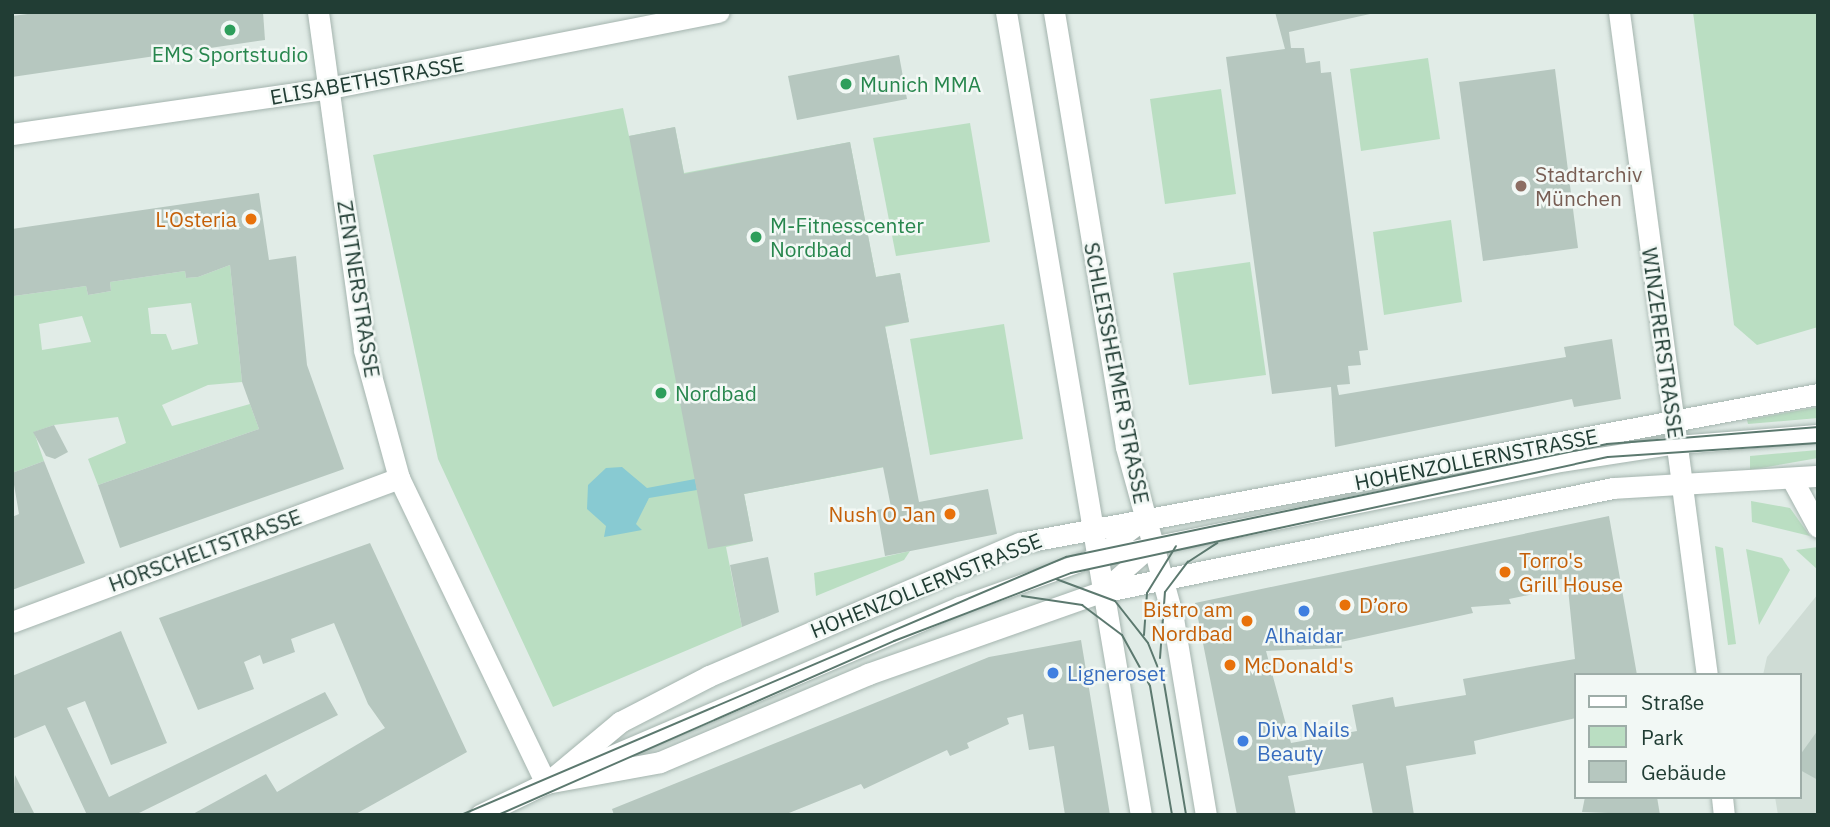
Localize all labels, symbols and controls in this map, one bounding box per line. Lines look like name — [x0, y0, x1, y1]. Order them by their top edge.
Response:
marker: EMS Sportstudio — [222, 22, 238, 38]
place label: EMS Sportstudio — [152, 41, 308, 67]
street label: ELISABETHSTRASSE — [268, 50, 466, 110]
place label: Munich MMA — [860, 71, 981, 97]
marker: Munich MMA — [838, 76, 854, 92]
place label: Stadtarchiv München — [1535, 161, 1642, 211]
marker: Stadtarchiv München — [1513, 178, 1529, 194]
street label: ZENTNERSTRASSE — [333, 199, 385, 379]
place label: L'Osteria — [155, 206, 237, 232]
marker: L'Osteria — [243, 211, 259, 227]
place label: M-Fitnesscenter Nordbad — [770, 212, 924, 262]
marker: M-Fitnesscenter Nordbad — [748, 229, 764, 245]
street label: SCHLEISSHEIMER STRASSE — [1079, 240, 1155, 506]
street label: WINZERERSTRASSE — [1637, 246, 1689, 440]
place label: Nordbad — [675, 380, 757, 406]
marker: Nordbad — [653, 385, 669, 401]
street label: HOHENZOLLERNSTRASSE — [1352, 423, 1600, 495]
place label: Nush O Jan — [828, 501, 936, 527]
street label: HORSCHELTSTRASSE — [105, 503, 305, 597]
marker: Nush O Jan — [942, 506, 958, 522]
street label: HOHENZOLLERNSTRASSE — [807, 527, 1045, 643]
place label: Torro's Grill House — [1519, 547, 1623, 597]
marker: Torro's Grill House — [1497, 564, 1513, 580]
place label: D’oro — [1359, 592, 1408, 618]
place label: Bistro am Nordbad — [1143, 596, 1233, 646]
marker: D’oro — [1337, 597, 1353, 613]
marker: Alhaidar — [1296, 603, 1312, 619]
marker: Bistro am Nordbad — [1239, 613, 1255, 629]
place label: Alhaidar — [1265, 622, 1343, 648]
place label: McDonald's — [1244, 652, 1354, 678]
marker: McDonald's — [1222, 657, 1238, 673]
place label: Ligneroset — [1067, 660, 1166, 686]
marker: Ligneroset — [1045, 665, 1061, 681]
legend — [1574, 673, 1802, 799]
text: Straße — [1641, 688, 1704, 716]
place label: Diva Nails Beauty — [1257, 716, 1350, 766]
text: Park — [1641, 723, 1684, 751]
marker: Diva Nails Beauty — [1235, 733, 1251, 749]
text: Gebäude — [1641, 758, 1726, 786]

